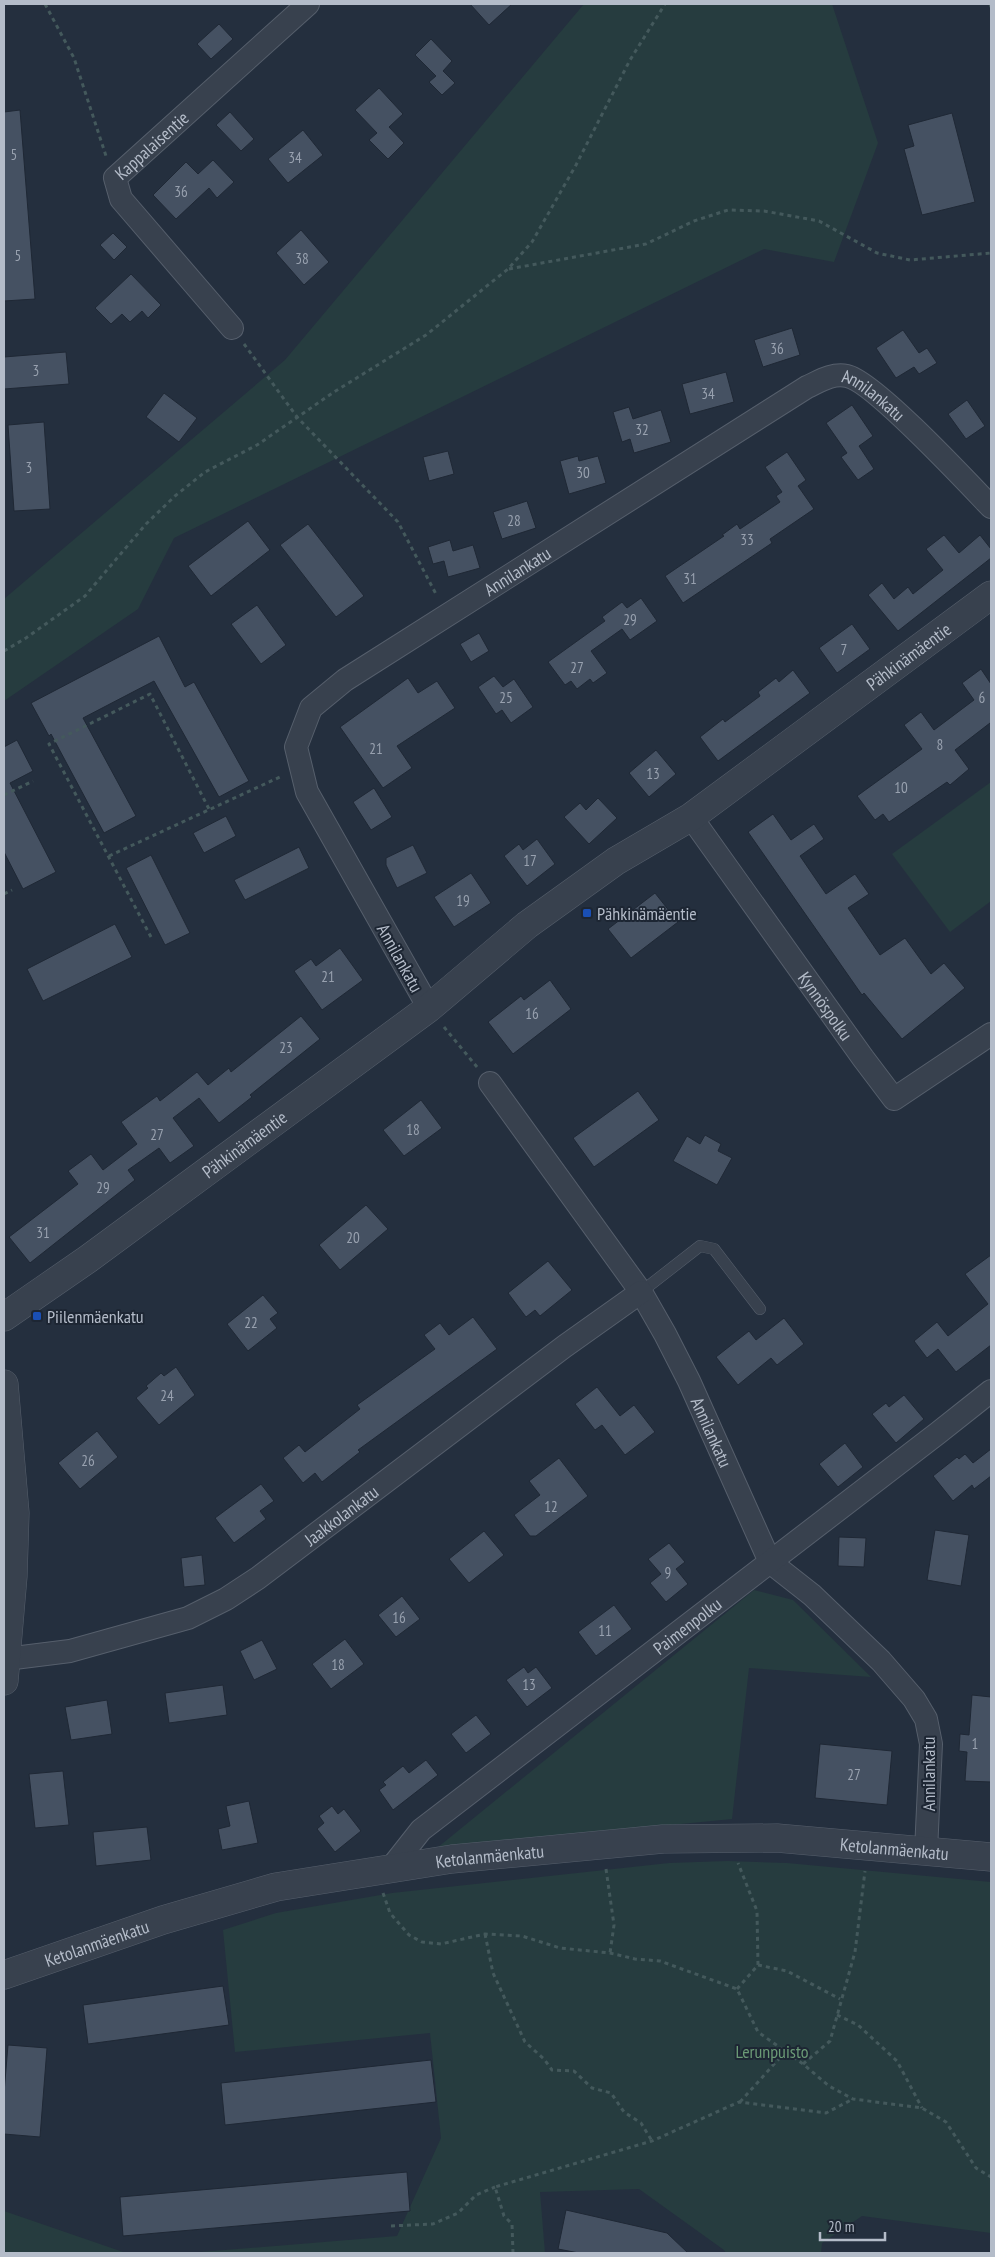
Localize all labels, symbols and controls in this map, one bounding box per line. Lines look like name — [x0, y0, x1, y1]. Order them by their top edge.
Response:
street label: Kappalaisentie — [110, 106, 193, 184]
house number: 5 — [11, 145, 17, 164]
house number: 34 — [288, 148, 302, 167]
house number: 36 — [174, 182, 188, 201]
house number: 5 — [15, 246, 21, 265]
house number: 38 — [295, 249, 309, 268]
house number: 36 — [770, 339, 784, 358]
house number: 3 — [33, 361, 39, 380]
street label: Annilankatu — [840, 364, 910, 426]
house number: 34 — [701, 384, 715, 403]
house number: 32 — [635, 420, 649, 439]
house number: 3 — [26, 458, 32, 477]
house number: 30 — [576, 463, 590, 482]
house number: 28 — [507, 511, 521, 530]
house number: 33 — [740, 530, 754, 549]
street label: Annilankatu — [479, 541, 555, 601]
house number: 31 — [683, 569, 697, 588]
house number: 29 — [623, 610, 637, 629]
street label: Pähkinämäentie — [861, 617, 955, 695]
house number: 7 — [841, 640, 847, 659]
house number: 27 — [570, 658, 584, 677]
house number: 25 — [499, 688, 513, 707]
house number: 6 — [979, 688, 986, 707]
house number: 8 — [937, 735, 943, 754]
house number: 21 — [369, 739, 383, 758]
house number: 13 — [646, 764, 660, 783]
house number: 10 — [894, 778, 908, 797]
house number: 17 — [523, 851, 537, 870]
house number: 19 — [456, 891, 470, 910]
place label: Pähkinämäentie — [597, 902, 697, 925]
marker: Pähkinämäentie — [581, 907, 593, 919]
street label: Annilankatu — [372, 920, 428, 996]
house number: 21 — [321, 967, 335, 986]
street label: Kynnöspolku — [793, 967, 858, 1045]
house number: 16 — [525, 1004, 539, 1023]
house number: 23 — [279, 1038, 293, 1057]
street label: Pähkinämäentie — [197, 1105, 291, 1183]
house number: 18 — [406, 1120, 420, 1139]
house number: 27 — [150, 1125, 164, 1144]
house number: 29 — [96, 1178, 110, 1197]
house number: 31 — [36, 1223, 50, 1242]
house number: 20 — [346, 1228, 360, 1247]
place label: Piilenmäenkatu — [47, 1305, 144, 1328]
marker: Piilenmäenkatu — [31, 1310, 43, 1322]
house number: 22 — [244, 1313, 258, 1332]
house number: 24 — [160, 1386, 174, 1405]
street label: Annilankatu — [686, 1393, 738, 1471]
house number: 26 — [81, 1451, 95, 1470]
street label: Jaakkolankatu — [299, 1480, 383, 1551]
house number: 12 — [544, 1497, 558, 1516]
house number: 9 — [665, 1563, 671, 1582]
street label: Paimenpolku — [648, 1592, 726, 1659]
house number: 16 — [392, 1608, 406, 1627]
house number: 11 — [598, 1621, 612, 1640]
house number: 18 — [331, 1655, 345, 1674]
house number: 13 — [522, 1675, 536, 1694]
house number: 1 — [972, 1734, 978, 1753]
street label: Annilankatu — [917, 1737, 940, 1811]
house number: 27 — [847, 1765, 861, 1784]
street label: Ketolanmäenkatu — [839, 1832, 950, 1865]
street label: Ketolanmäenkatu — [434, 1839, 545, 1873]
street label: Ketolanmäenkatu — [41, 1914, 152, 1972]
park label: Lerunpuisto — [736, 2040, 809, 2063]
scale bar — [820, 2210, 885, 2242]
text: 20 m — [828, 2217, 854, 2236]

